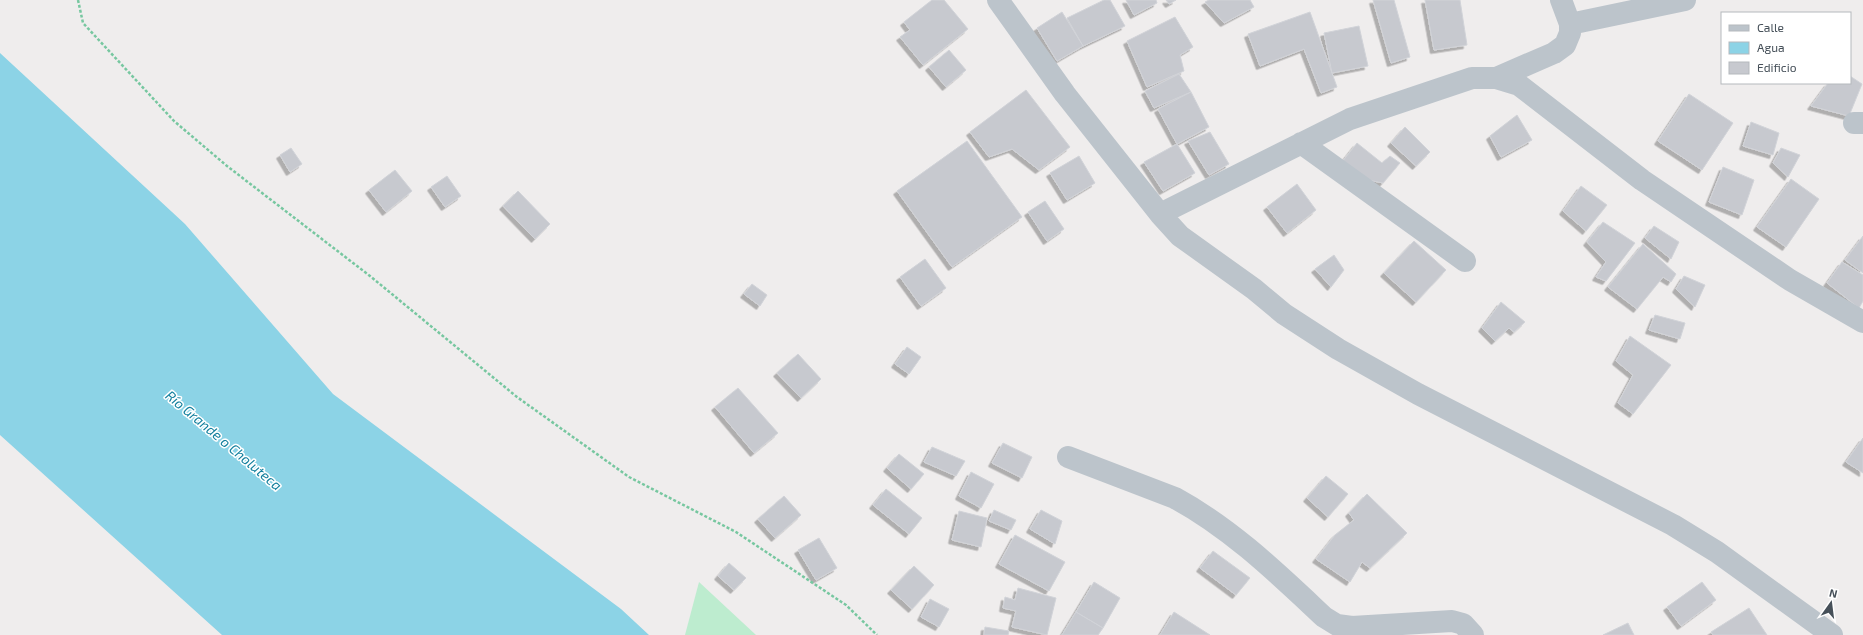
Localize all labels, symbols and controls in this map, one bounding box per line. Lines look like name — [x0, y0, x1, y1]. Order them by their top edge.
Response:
legend — [1721, 12, 1851, 84]
text: Calle — [1757, 20, 1784, 34]
text: Agua — [1757, 40, 1785, 54]
text: Edificio — [1757, 60, 1797, 74]
water label: Río Grande o Choluteca — [162, 386, 286, 494]
north arrow — [1811, 583, 1851, 623]
text: N — [1828, 586, 1839, 600]

